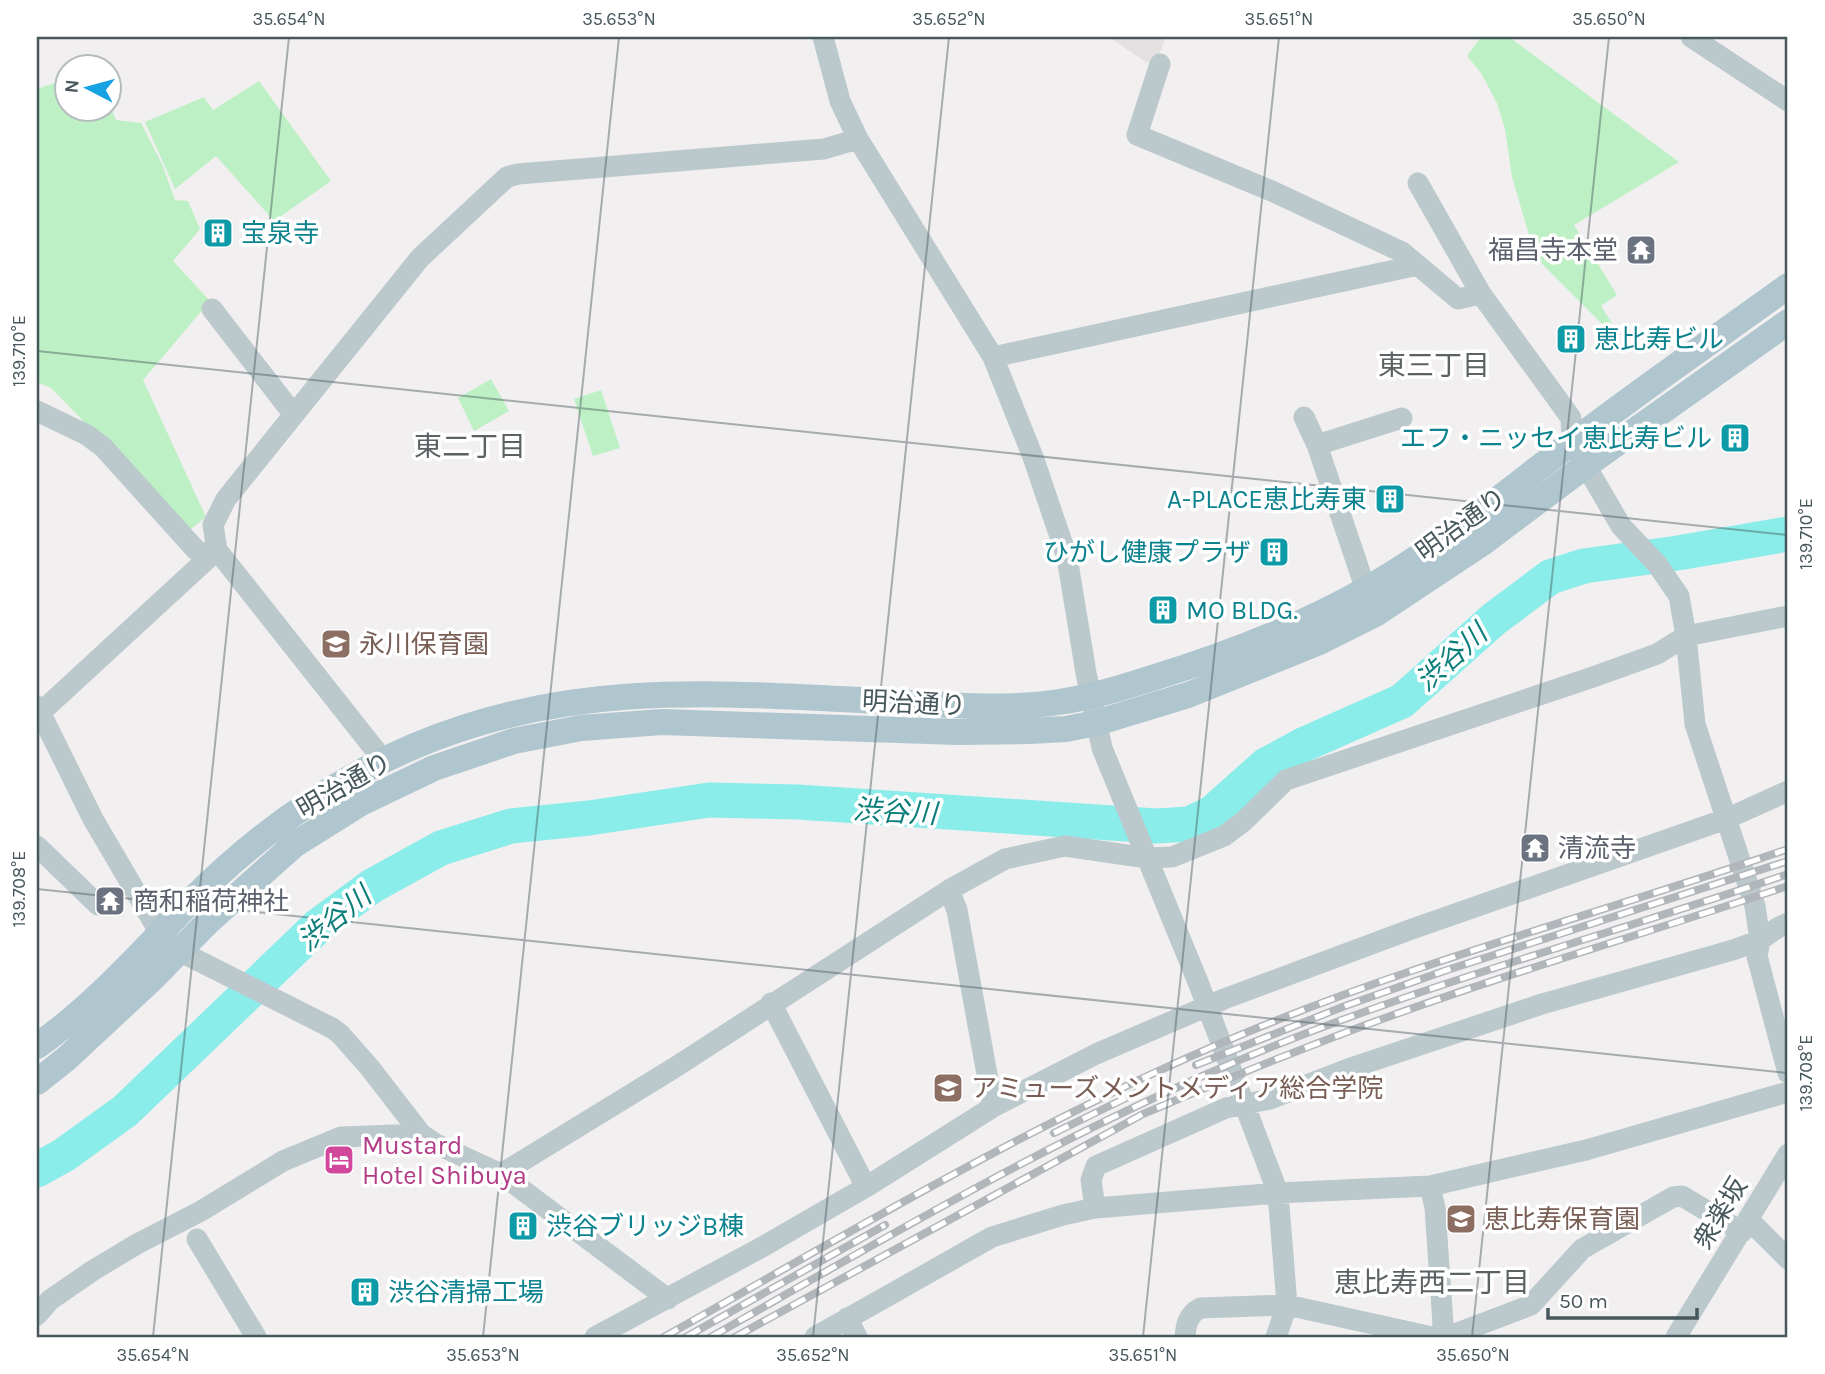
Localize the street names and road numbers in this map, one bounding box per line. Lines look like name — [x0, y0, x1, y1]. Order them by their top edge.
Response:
street label: 明治通り — [1410, 481, 1512, 568]
street label: 明治通り — [861, 685, 967, 722]
street label: 明治通り — [291, 746, 397, 825]
street label: 衆楽坂 — [1687, 1172, 1754, 1255]

